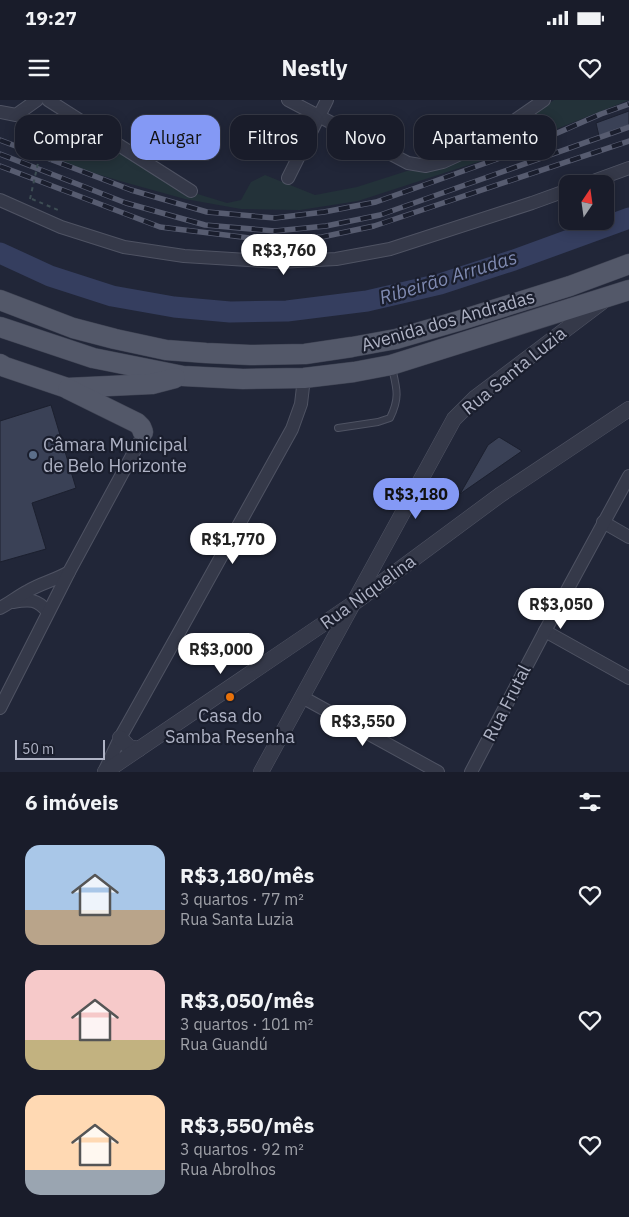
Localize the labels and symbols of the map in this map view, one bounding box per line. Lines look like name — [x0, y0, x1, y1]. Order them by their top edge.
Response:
north arrow — [559, 175, 614, 230]
pin: R$3,760 — [238, 234, 330, 276]
water label: Ribeirão Arrudas — [376, 245, 520, 309]
street label: Avenida dos Andradas — [358, 285, 537, 356]
street label: Rua Santa Luzia — [457, 321, 571, 420]
place label: Câmara Municipal de Belo Horizonte — [43, 433, 188, 477]
marker: Câmara Municipal de Belo Horizonte — [27, 449, 39, 461]
pin: R$3,180 — [370, 478, 462, 520]
pin: R$1,770 — [187, 522, 279, 565]
street label: Rua Niquelina — [315, 549, 420, 634]
pin: R$3,050 — [515, 588, 607, 630]
pin: R$3,000 — [175, 632, 267, 675]
street label: Rua Frutal — [477, 661, 536, 745]
marker: Casa do Samba Resenha — [224, 691, 236, 703]
place label: Casa do Samba Resenha — [165, 704, 295, 748]
pin: R$3,550 — [317, 704, 409, 747]
scale bar — [15, 737, 105, 760]

